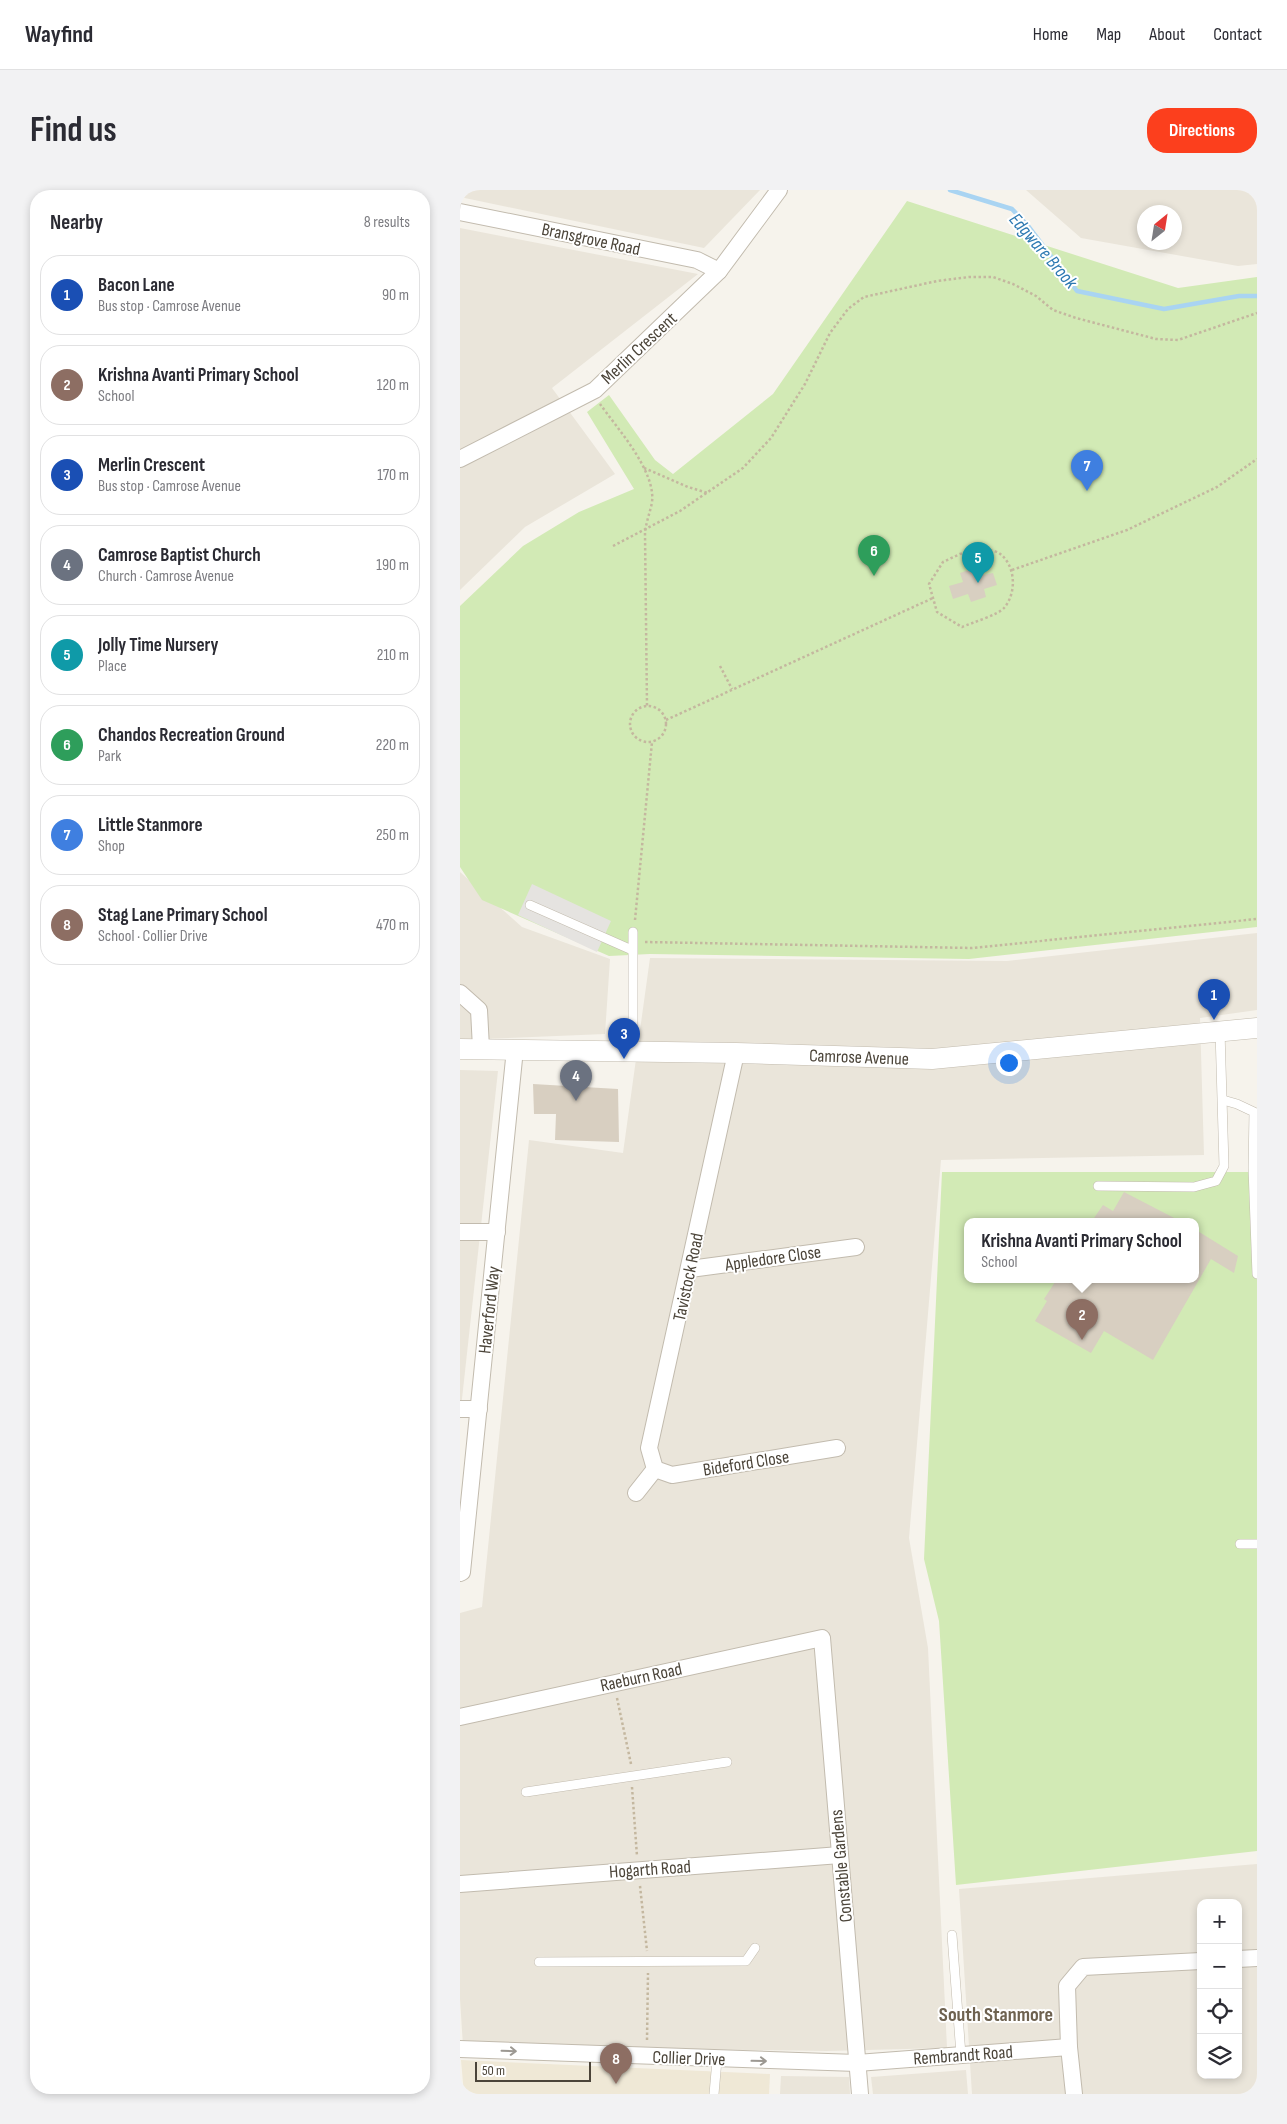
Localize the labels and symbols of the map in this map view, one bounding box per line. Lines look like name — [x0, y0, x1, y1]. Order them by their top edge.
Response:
north arrow — [1137, 205, 1182, 250]
water label: Edgware Brook — [1004, 209, 1083, 294]
street label: Bransgrove Road — [540, 219, 642, 260]
street label: Merlin Crescent — [597, 308, 682, 389]
pin: 7 — [1071, 450, 1103, 491]
pin: 6 — [858, 535, 890, 576]
pin: 5 — [962, 542, 994, 583]
pin: 1 — [1198, 979, 1230, 1020]
pin: 3 — [608, 1018, 640, 1059]
street label: Camrose Avenue — [809, 1045, 909, 1070]
your location — [996, 1050, 1022, 1076]
pin: 4 — [560, 1060, 592, 1101]
street label: Tavistock Road — [669, 1231, 708, 1323]
street label: Appledore Close — [723, 1241, 822, 1276]
street label: Haverford Way — [474, 1265, 505, 1355]
pin: 2 — [1066, 1299, 1098, 1340]
street label: Bideford Close — [702, 1446, 791, 1481]
street label: Raeburn Road — [598, 1659, 684, 1696]
street label: Constable Gardens — [826, 1809, 857, 1923]
street label: Hogarth Road — [608, 1856, 692, 1883]
district label: South Stanmore — [939, 2003, 1053, 2027]
street label: Rembrandt Road — [913, 2042, 1014, 2069]
pin: 8 — [600, 2043, 632, 2084]
one-way arrow — [500, 2047, 516, 2056]
street label: Collier Drive — [652, 2047, 726, 2070]
one-way arrow — [750, 2056, 766, 2065]
scale bar — [475, 2059, 591, 2082]

